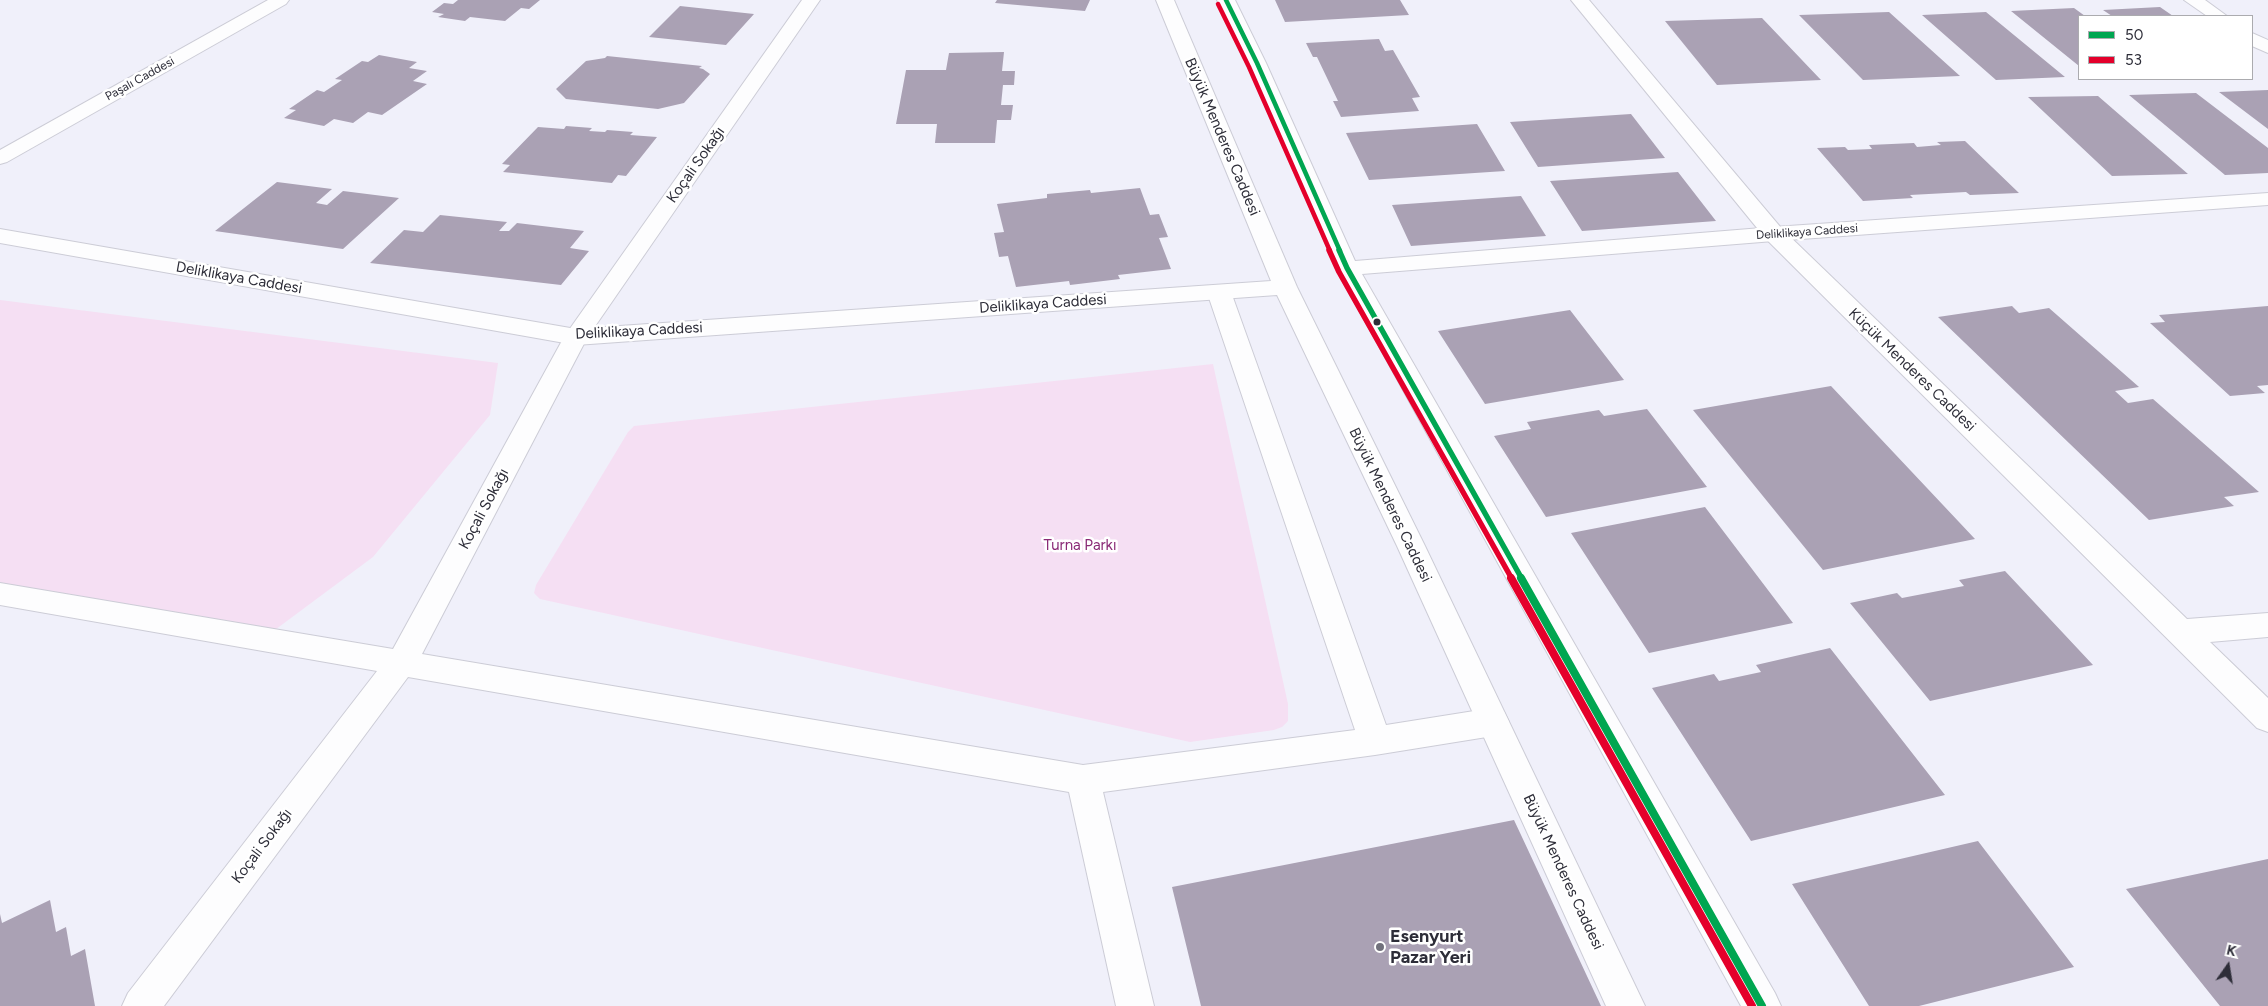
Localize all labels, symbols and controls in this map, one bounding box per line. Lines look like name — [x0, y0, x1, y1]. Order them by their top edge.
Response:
legend — [2078, 15, 2253, 80]
text: 50 — [2125, 26, 2143, 44]
text: 53 — [2125, 51, 2142, 69]
street label: Paşalı Caddesi — [103, 54, 177, 104]
street label: Büyük Menderes Caddesi — [1181, 55, 1263, 219]
street label: Koçali Sokağı — [663, 123, 729, 207]
street label: Deliklikaya Caddesi — [1756, 221, 1858, 243]
street label: Deliklikaya Caddesi — [175, 258, 303, 298]
street label: Deliklikaya Caddesi — [979, 291, 1107, 317]
street label: Küçük Menderes Caddesi — [1845, 305, 1979, 435]
unlabelled marker — [1372, 317, 1382, 327]
street label: Deliklikaya Caddesi — [575, 319, 703, 343]
street label: Büyük Menderes Caddesi — [1345, 425, 1435, 585]
street label: Koçali Sokağı — [455, 466, 513, 552]
park label: Turna Parkı — [1044, 537, 1116, 555]
street label: Büyük Menderes Caddesi — [1519, 791, 1607, 953]
street label: Koçali Sokağı — [228, 805, 296, 887]
place label: Esenyurt Pazar Yeri — [1390, 926, 1471, 969]
marker: Esenyurt Pazar Yeri — [1374, 941, 1386, 953]
north arrow — [2203, 941, 2253, 991]
text: K — [2225, 942, 2238, 960]

